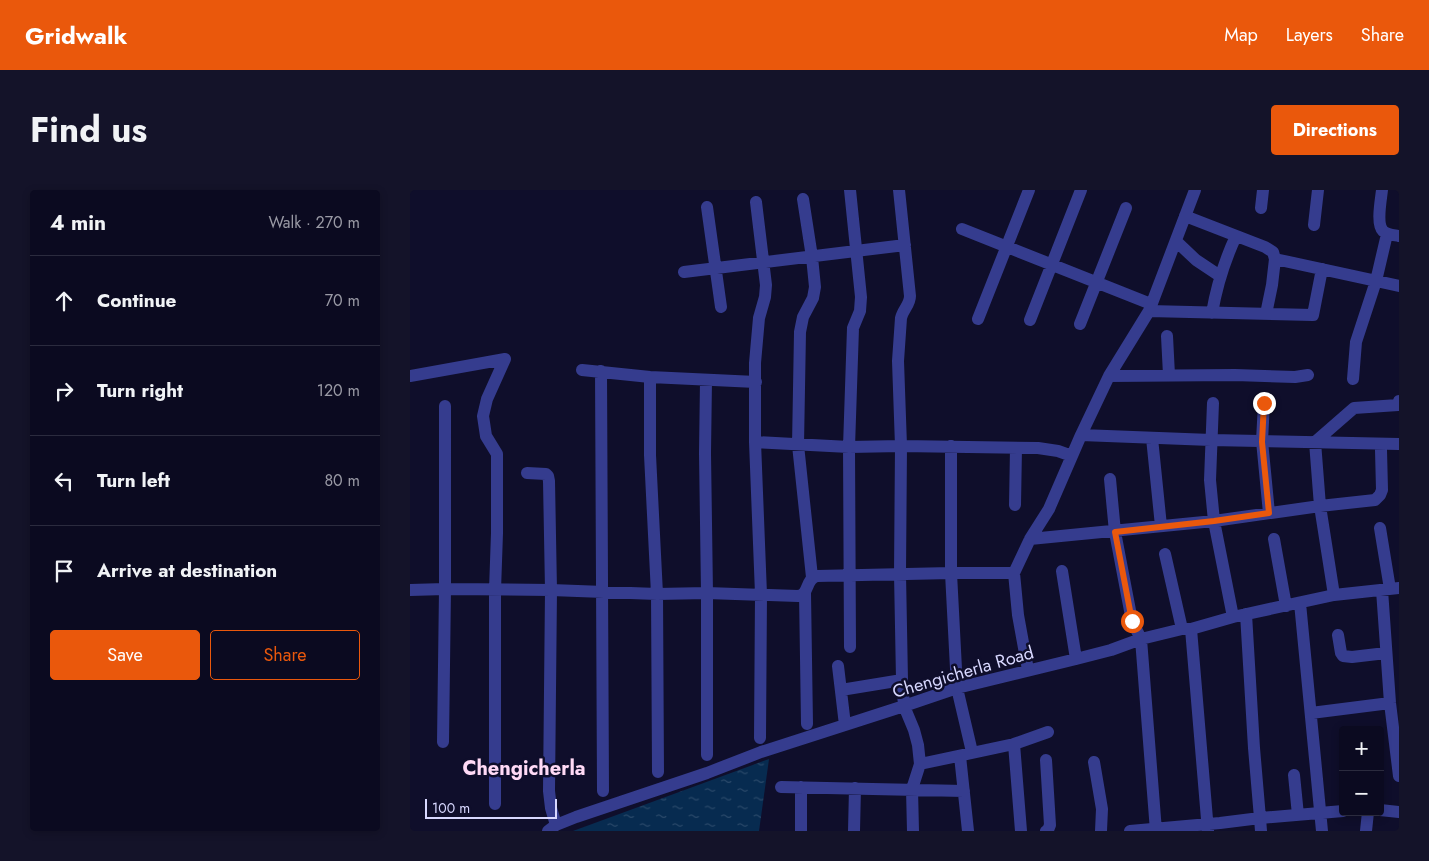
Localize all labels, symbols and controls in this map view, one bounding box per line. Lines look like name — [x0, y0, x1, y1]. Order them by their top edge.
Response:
text: Gridwalk — [25, 18, 127, 53]
text: Map — [1224, 22, 1258, 48]
text: Layers — [1286, 22, 1333, 48]
text: Share — [1361, 22, 1404, 48]
text: Find us — [30, 105, 147, 155]
button: Directions — [1271, 105, 1399, 155]
text: 4 min — [50, 208, 106, 238]
text: Walk · 270 m — [269, 211, 360, 234]
icon: ahead — [50, 287, 78, 315]
text: Continue — [97, 287, 176, 314]
text: 70 m — [325, 289, 360, 312]
icon: right — [50, 377, 78, 405]
text: Turn right — [97, 377, 183, 404]
text: 120 m — [317, 379, 360, 402]
route end — [1253, 392, 1276, 415]
icon: left — [50, 467, 78, 495]
text: Turn left — [97, 467, 170, 494]
text: 80 m — [324, 469, 360, 492]
icon: arrive — [50, 557, 78, 585]
text: Arrive at destination — [97, 557, 277, 584]
route start — [1121, 610, 1144, 633]
button: Save — [50, 630, 200, 680]
button: Share — [210, 630, 360, 680]
street label: Chengicherla Road — [889, 639, 1037, 705]
map controls — [1339, 726, 1384, 816]
button: + — [1339, 726, 1384, 771]
district label: Chengicherla — [462, 754, 586, 783]
button: − — [1339, 771, 1384, 816]
scale bar — [425, 796, 558, 819]
text: 100 m — [432, 798, 470, 818]

